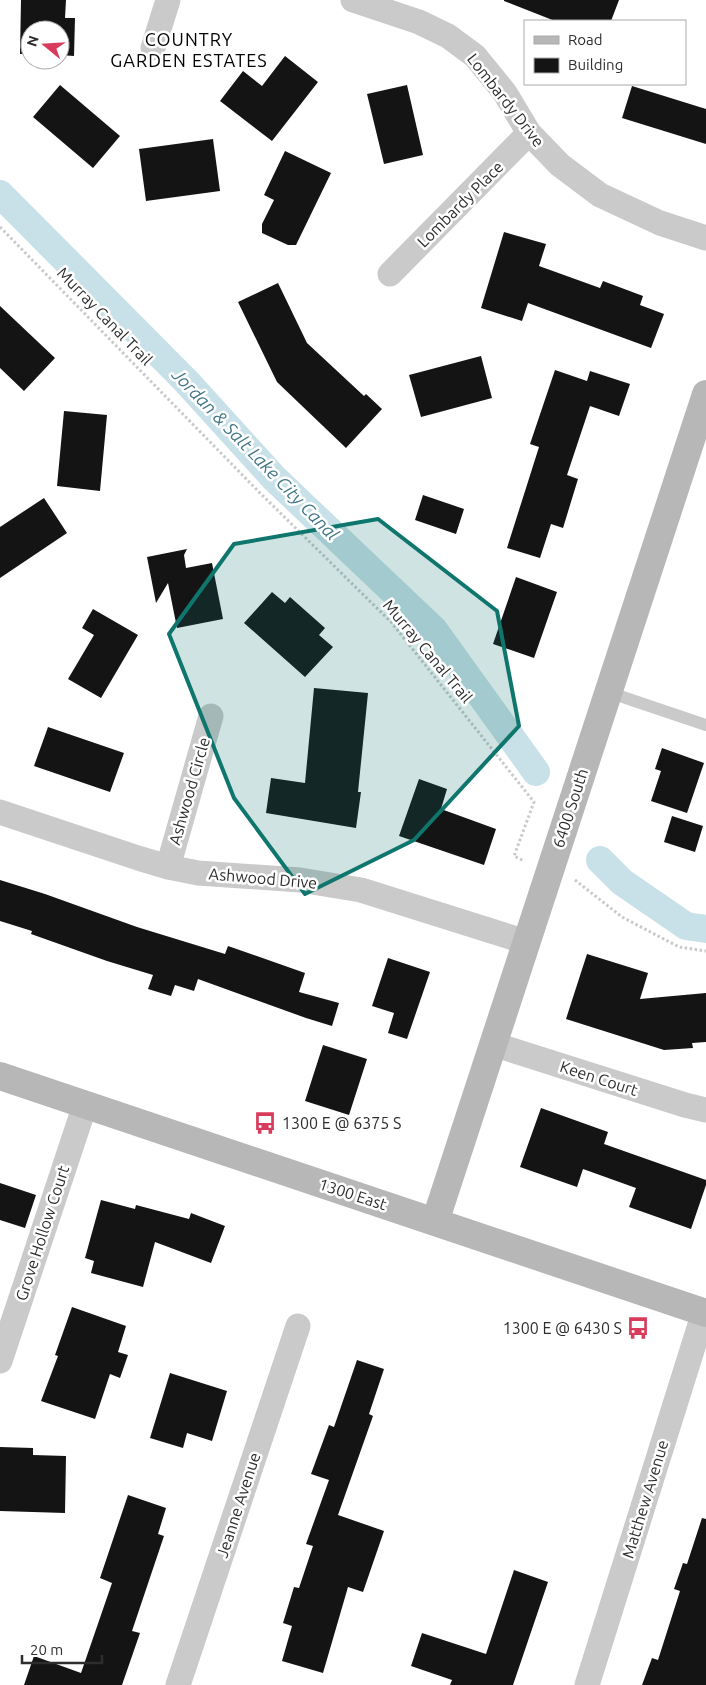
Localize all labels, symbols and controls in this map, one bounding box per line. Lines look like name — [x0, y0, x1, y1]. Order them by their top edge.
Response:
north arrow — [20, 20, 70, 70]
legend — [524, 20, 686, 85]
district label: COUNTRY GARDEN ESTATES — [110, 29, 268, 70]
text: Road — [568, 31, 603, 48]
text: N — [23, 34, 42, 48]
street label: Lombardy Drive — [464, 50, 548, 150]
text: Building — [568, 56, 623, 73]
street label: Lombardy Place — [413, 157, 507, 251]
street label: Murray Canal Trail — [54, 263, 156, 369]
water label: Jordan & Salt Lake City Canal — [168, 363, 343, 544]
street label: Murray Canal Trail — [380, 596, 476, 706]
street label: Ashwood Circle — [165, 735, 213, 847]
street label: 6400 South — [549, 766, 591, 850]
street label: Ashwood Drive — [208, 864, 318, 892]
street label: Keen Court — [558, 1057, 641, 1099]
bus stop icon: 1300 E @ 6375 S — [252, 1110, 278, 1136]
place label: 1300 E @ 6375 S — [282, 1114, 401, 1132]
street label: Grove Hollow Court — [12, 1162, 73, 1303]
street label: 1300 East — [317, 1175, 390, 1214]
bus stop icon: 1300 E @ 6430 S — [625, 1315, 651, 1341]
place label: 1300 E @ 6430 S — [503, 1319, 622, 1337]
street label: Matthew Avenue — [618, 1438, 672, 1560]
street label: Jeanne Avenue — [213, 1450, 263, 1560]
scale bar — [22, 1632, 102, 1664]
text: 20 m — [30, 1641, 63, 1658]

